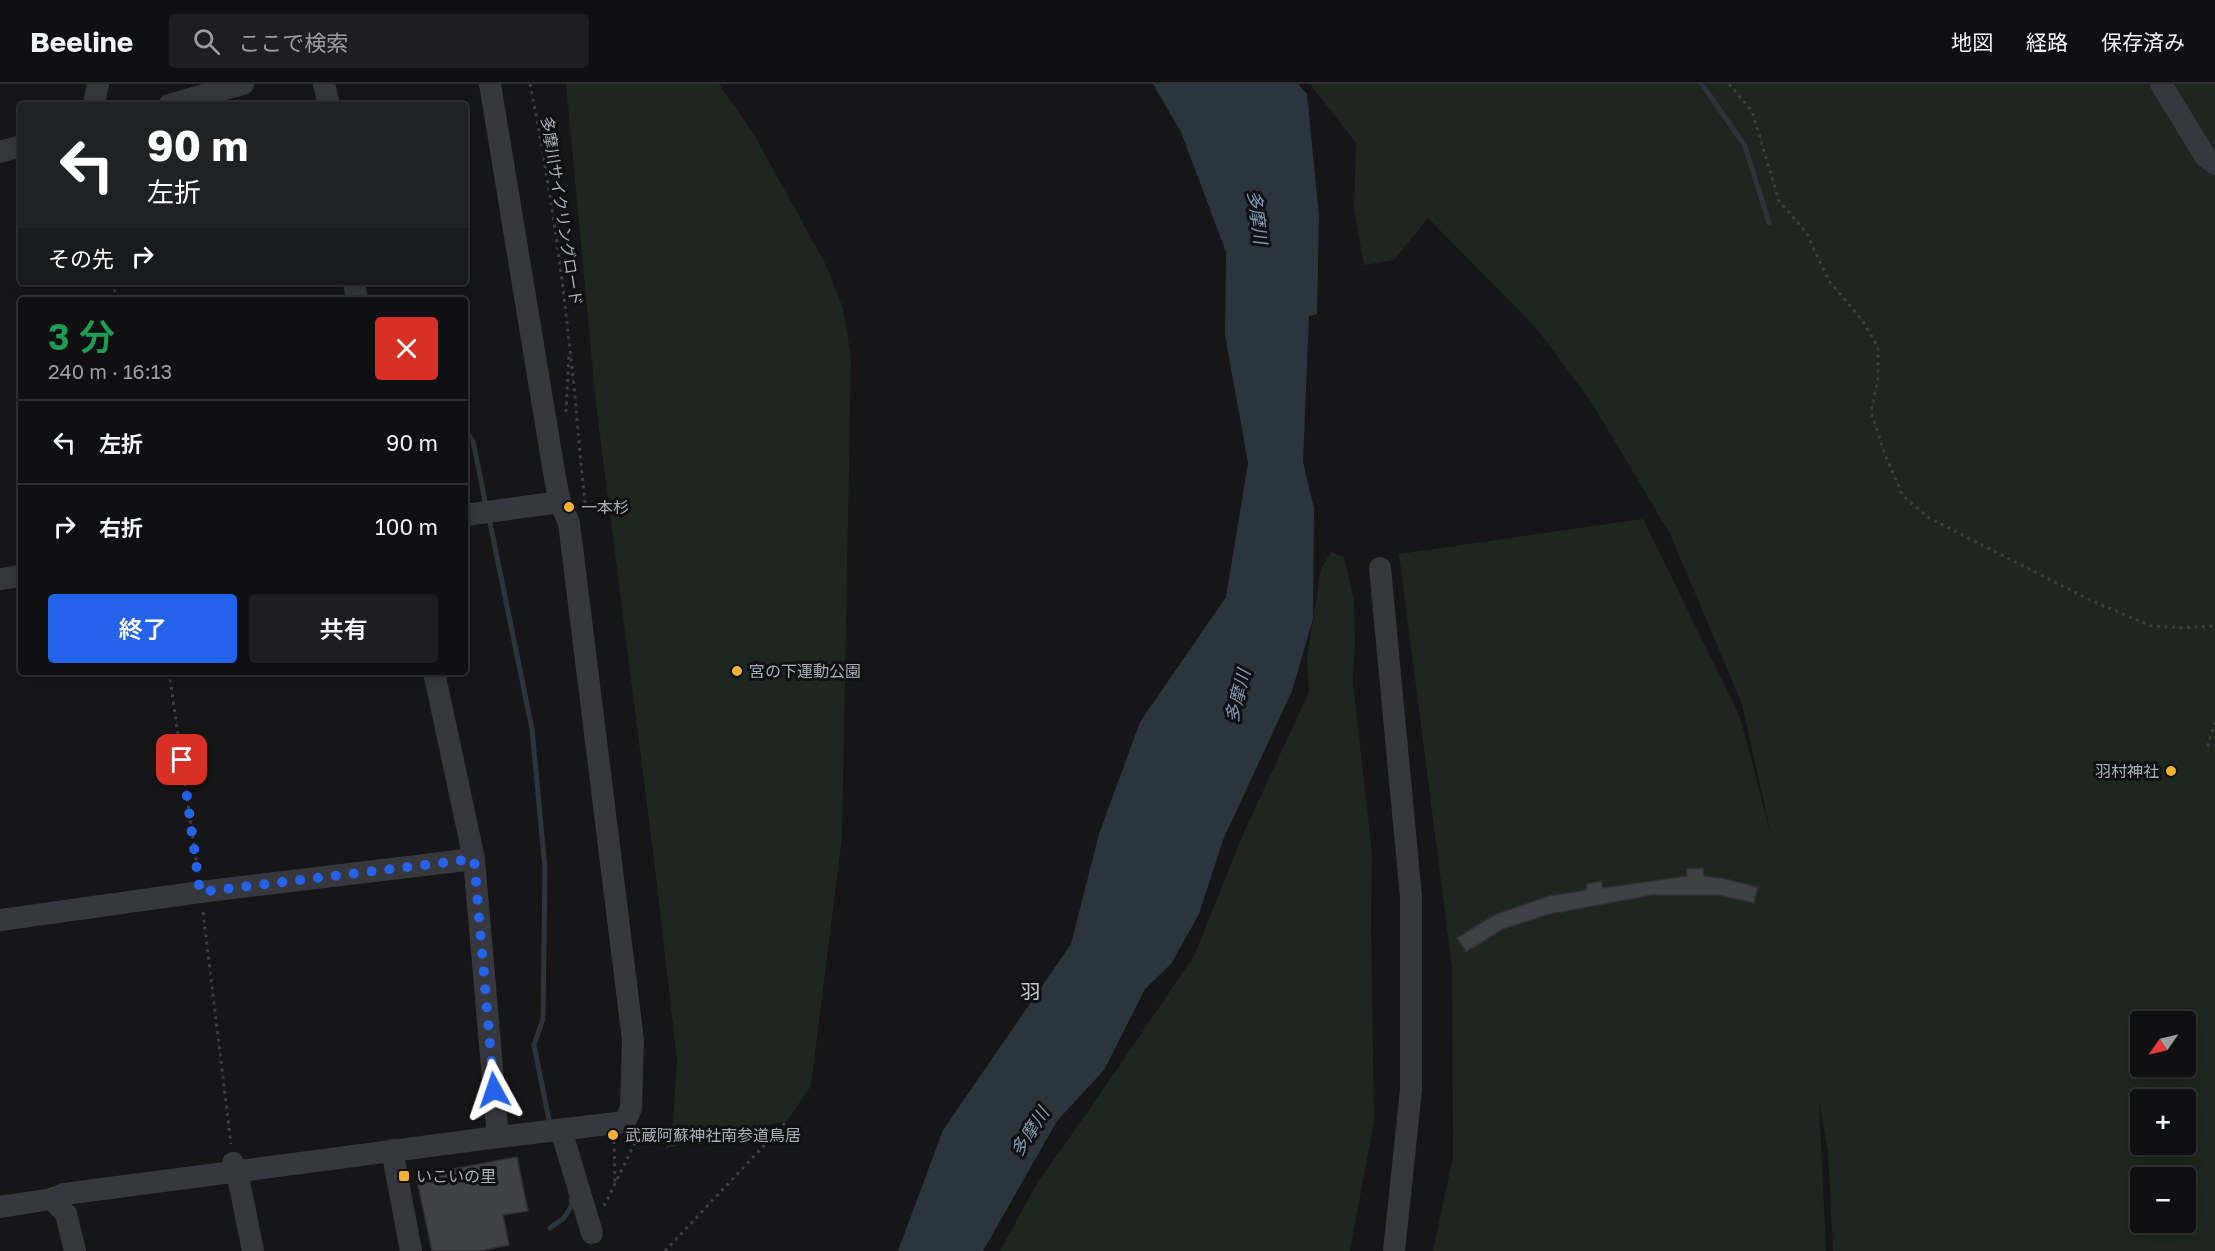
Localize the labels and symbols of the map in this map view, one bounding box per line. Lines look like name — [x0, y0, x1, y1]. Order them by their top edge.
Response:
street label: 多摩川サイクリングロード — [537, 115, 587, 307]
water label: 多摩川 — [1244, 189, 1272, 247]
place label: 一本杉 — [581, 497, 629, 517]
marker: 一本杉 — [562, 500, 576, 514]
place label: 宮の下運動公園 — [749, 661, 861, 681]
marker: 宮の下運動公園 — [730, 664, 744, 678]
water label: 多摩川 — [1220, 665, 1255, 725]
pin — [156, 734, 207, 785]
place label: 羽村神社 — [2095, 761, 2159, 781]
marker: 羽村神社 — [2164, 764, 2178, 778]
district label: 羽 — [1020, 979, 1040, 1003]
north arrow — [2130, 1011, 2196, 1077]
position arrow — [462, 1058, 526, 1122]
water label: 多摩川 — [1005, 1101, 1054, 1160]
place label: 武蔵阿蘇神社南参道鳥居 — [625, 1125, 801, 1145]
marker: 武蔵阿蘇神社南参道鳥居 — [606, 1128, 620, 1142]
place label: いこいの里 — [416, 1166, 496, 1186]
marker: いこいの里 — [397, 1169, 411, 1183]

